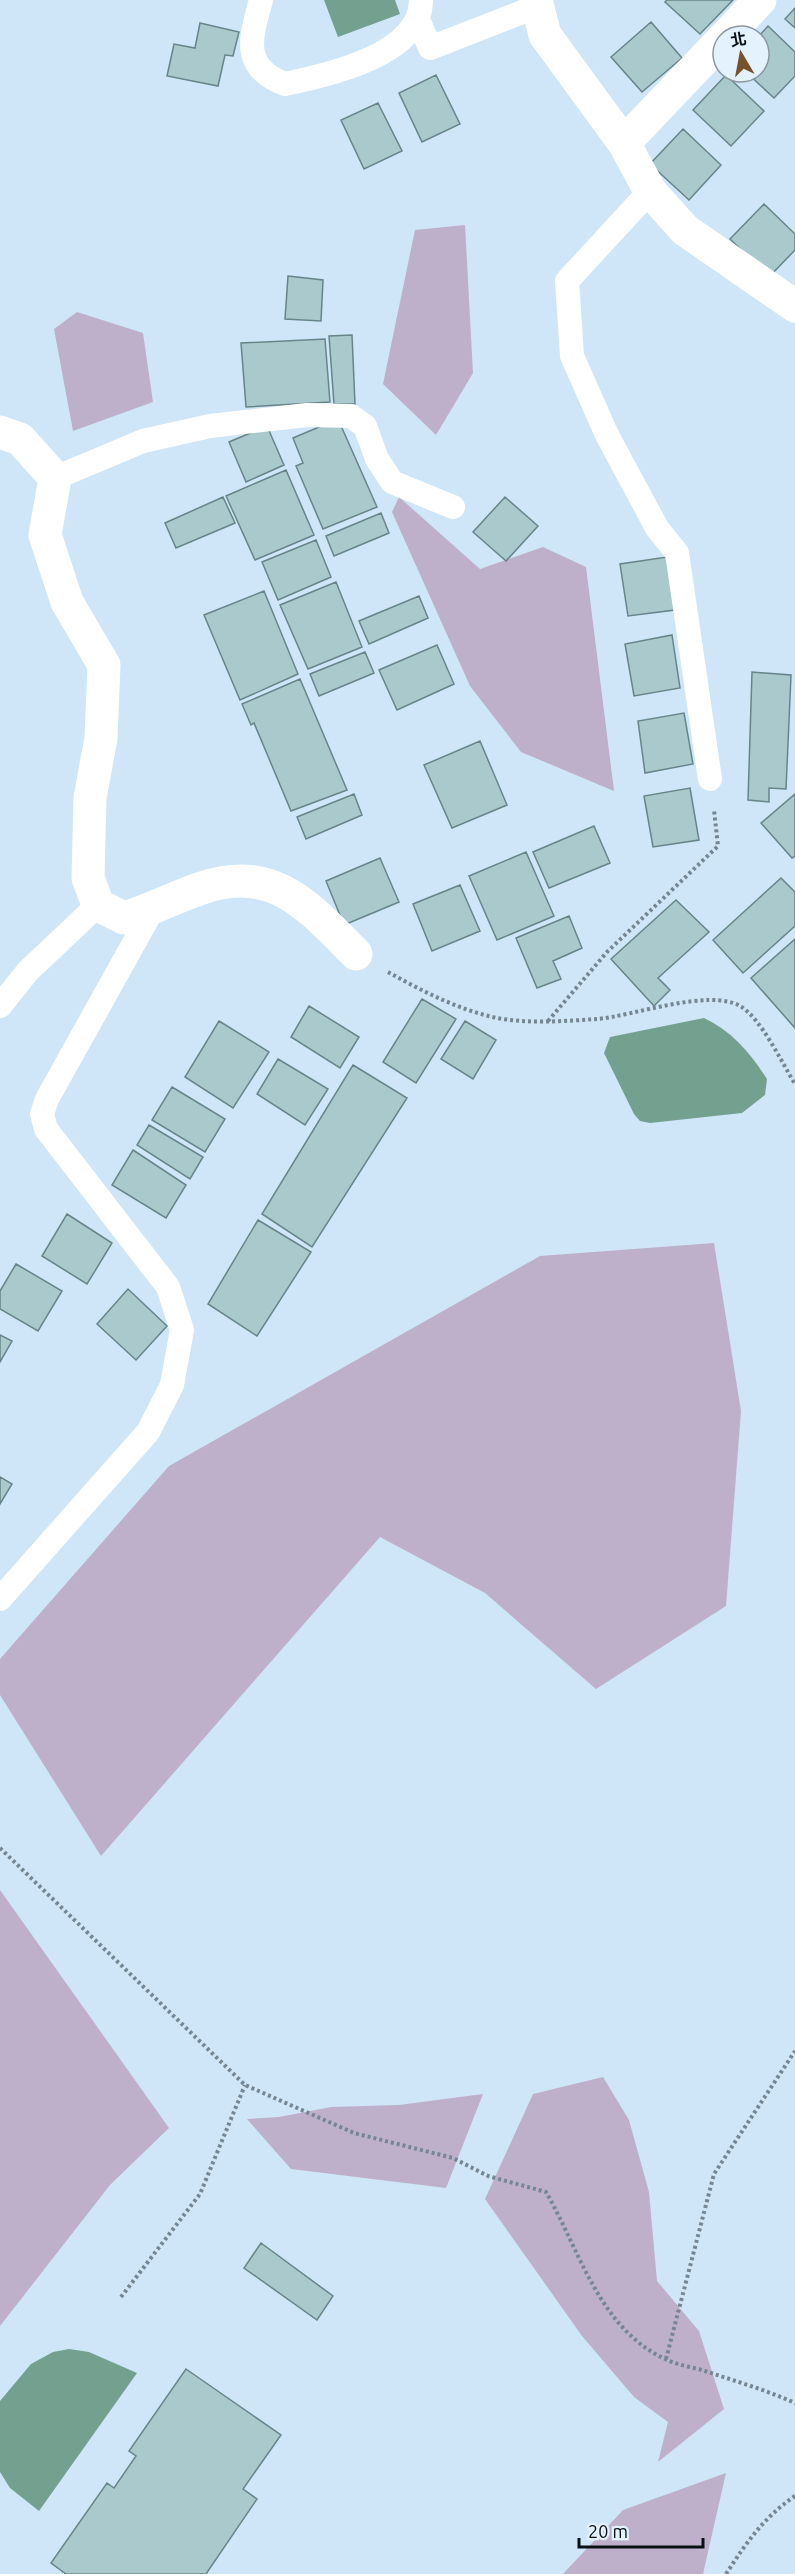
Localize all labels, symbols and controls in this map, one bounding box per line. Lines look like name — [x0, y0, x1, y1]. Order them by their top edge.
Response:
north arrow — [711, 24, 771, 84]
text: 北 — [729, 29, 748, 49]
scale bar — [579, 2511, 704, 2549]
text: 20 m — [588, 2521, 628, 2541]

